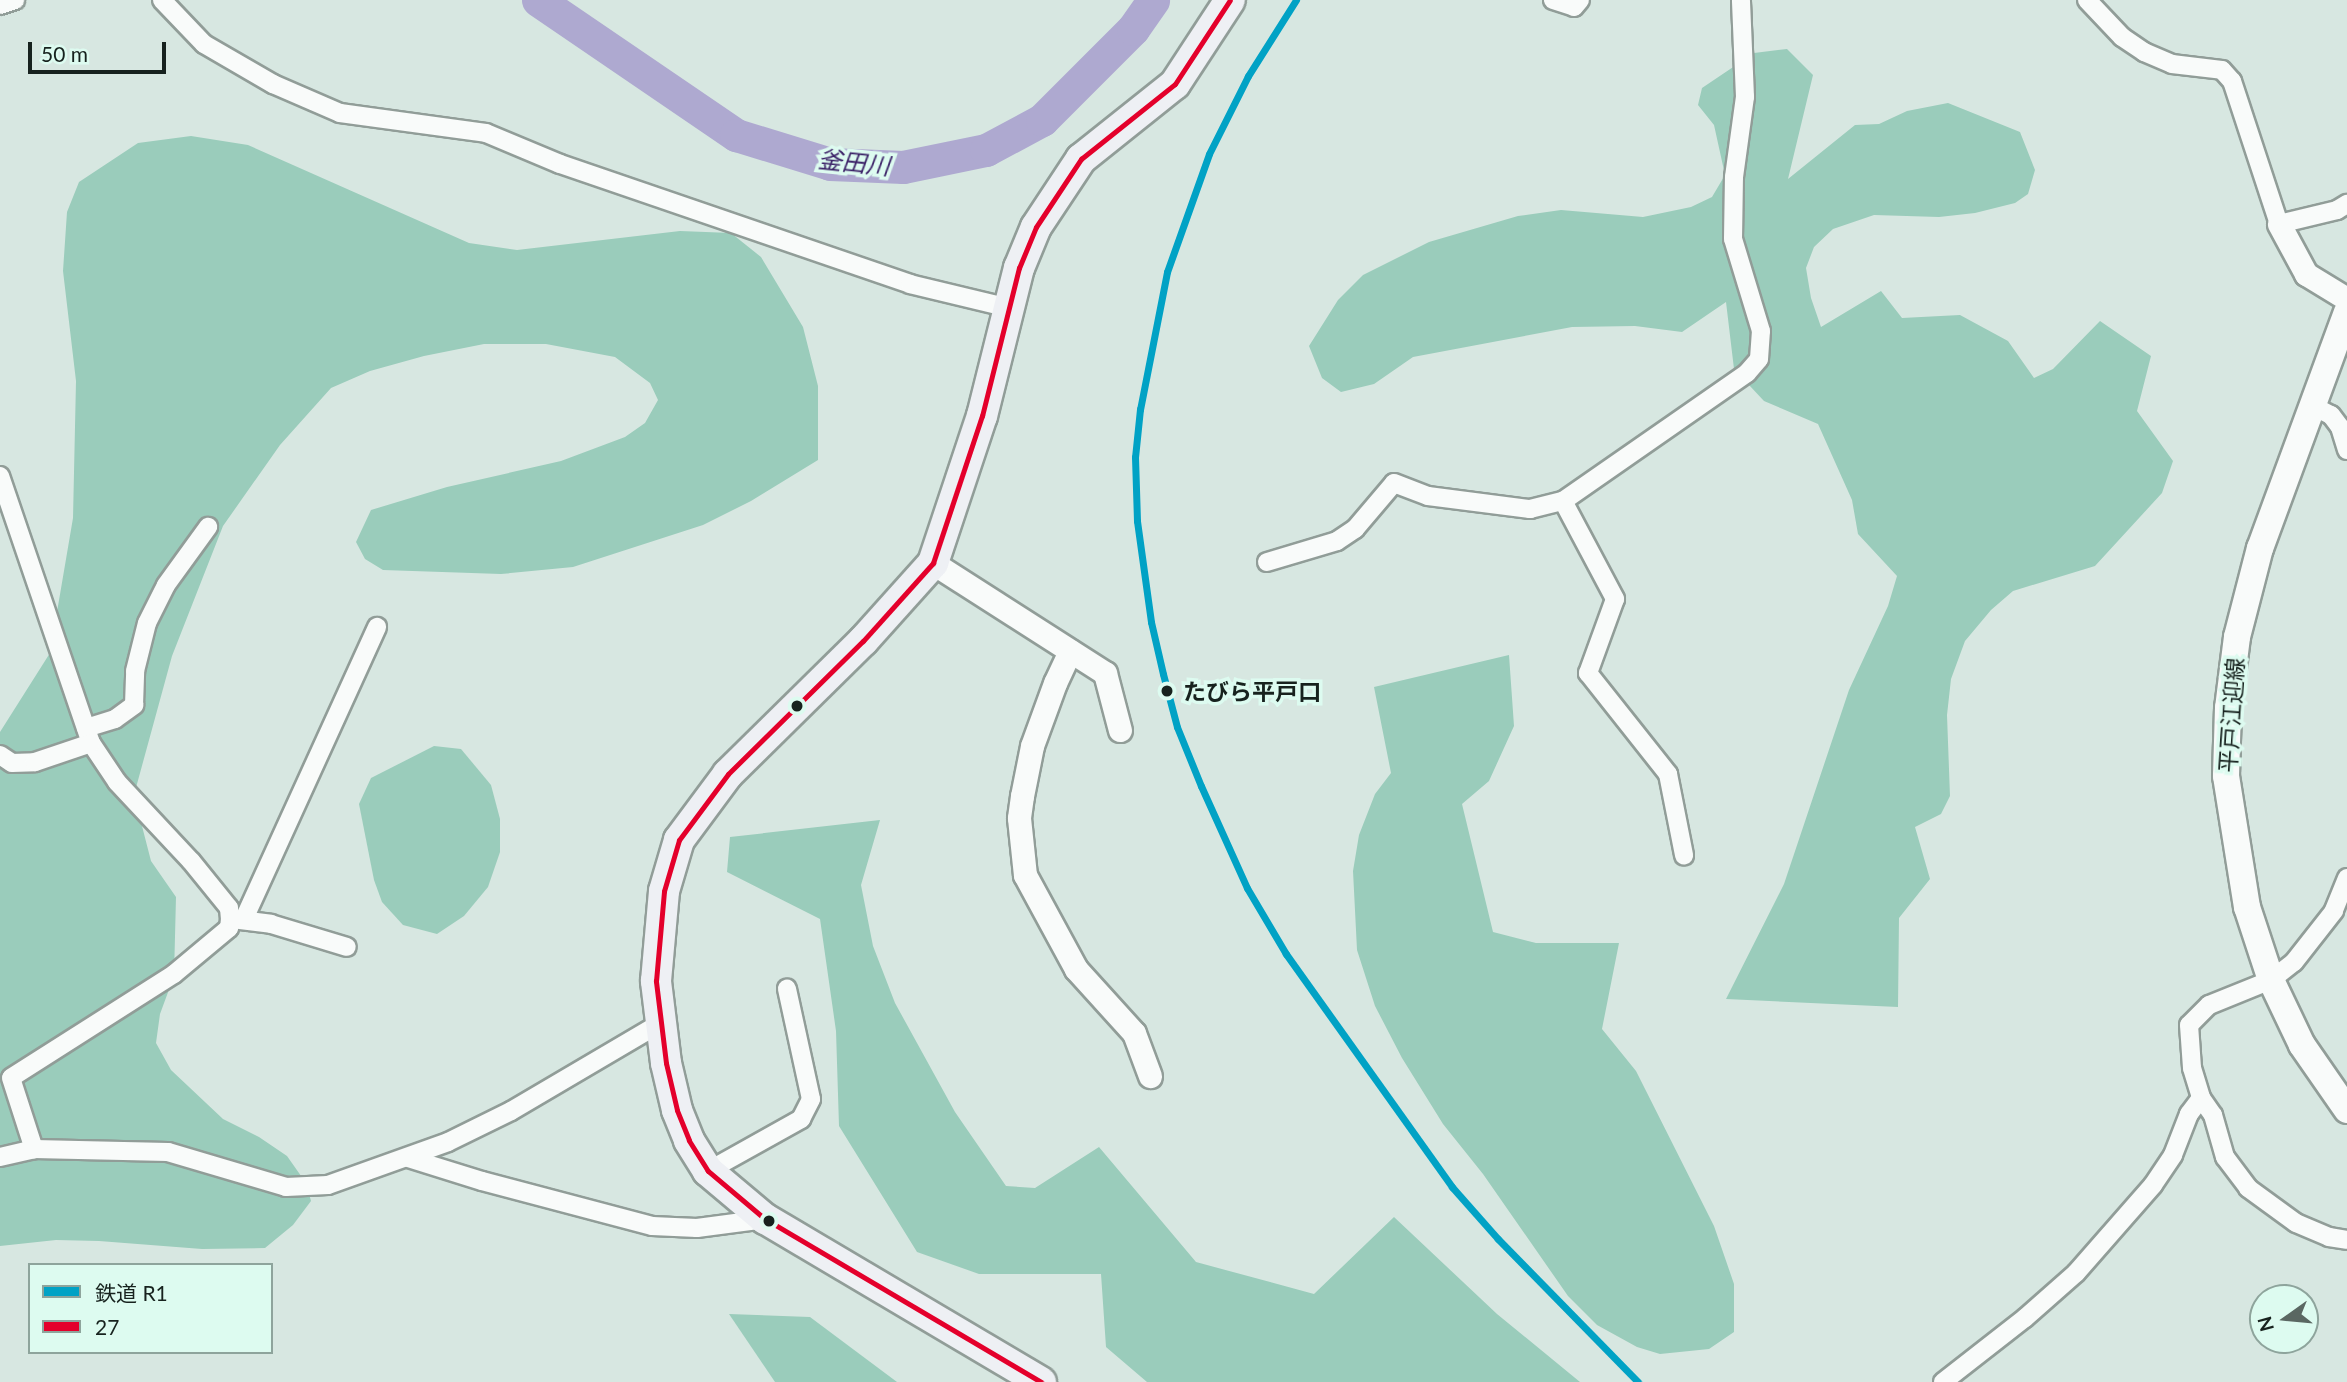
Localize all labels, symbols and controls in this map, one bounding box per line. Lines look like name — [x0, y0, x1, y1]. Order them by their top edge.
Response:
scale bar — [32, 28, 170, 72]
text: 50 m — [41, 41, 88, 66]
water label: 釜田川 — [817, 144, 891, 180]
street label: 平戸江迎線 — [2213, 657, 2249, 773]
place label: たびら平戸口 — [1183, 677, 1321, 705]
marker: たびら平戸口 — [1157, 681, 1177, 701]
unlabelled marker — [790, 699, 804, 713]
unlabelled marker — [762, 1214, 776, 1228]
legend — [28, 1263, 273, 1354]
text: 鉄道 R1 — [95, 1280, 168, 1305]
north arrow — [2249, 1284, 2319, 1354]
text: 27 — [95, 1314, 119, 1339]
text: N — [2252, 1314, 2278, 1334]

